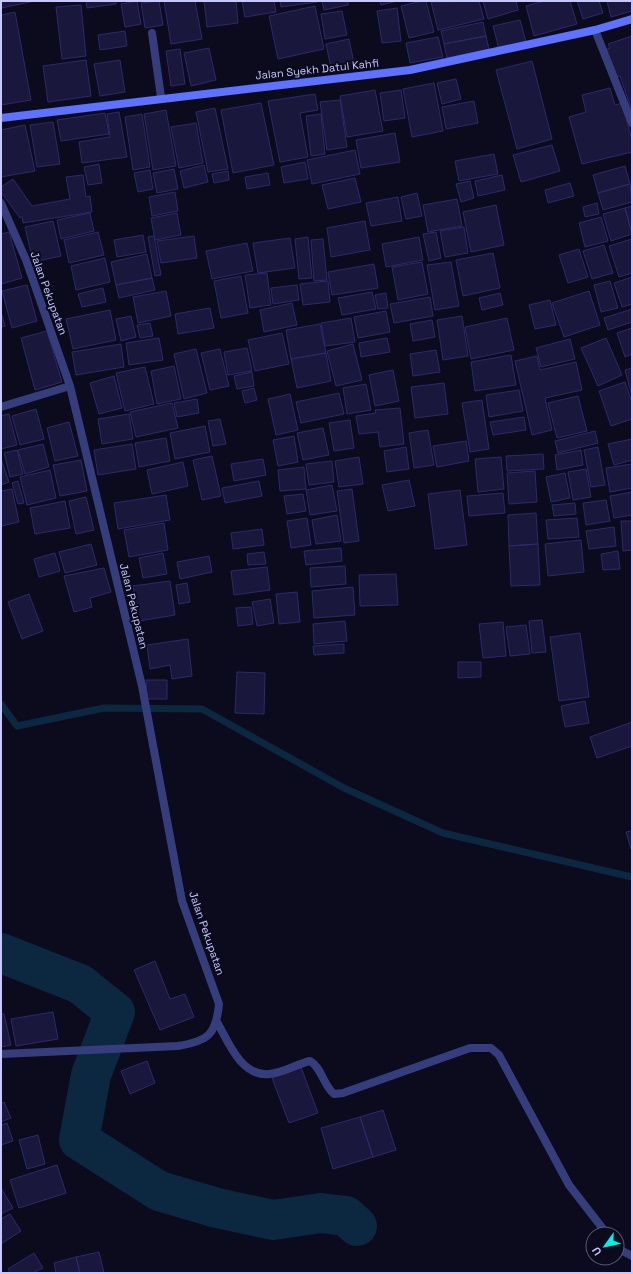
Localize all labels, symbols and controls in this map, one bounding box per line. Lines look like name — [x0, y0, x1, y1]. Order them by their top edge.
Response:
street label: Jalan Syekh Datul Kahfi — [255, 56, 379, 82]
street label: Jalan Pekupatan — [27, 249, 71, 337]
street label: Jalan Pekupatan — [117, 562, 151, 650]
street label: Jalan Pekupatan — [186, 889, 228, 977]
north arrow — [585, 1226, 625, 1266]
text: U — [589, 1245, 605, 1258]

